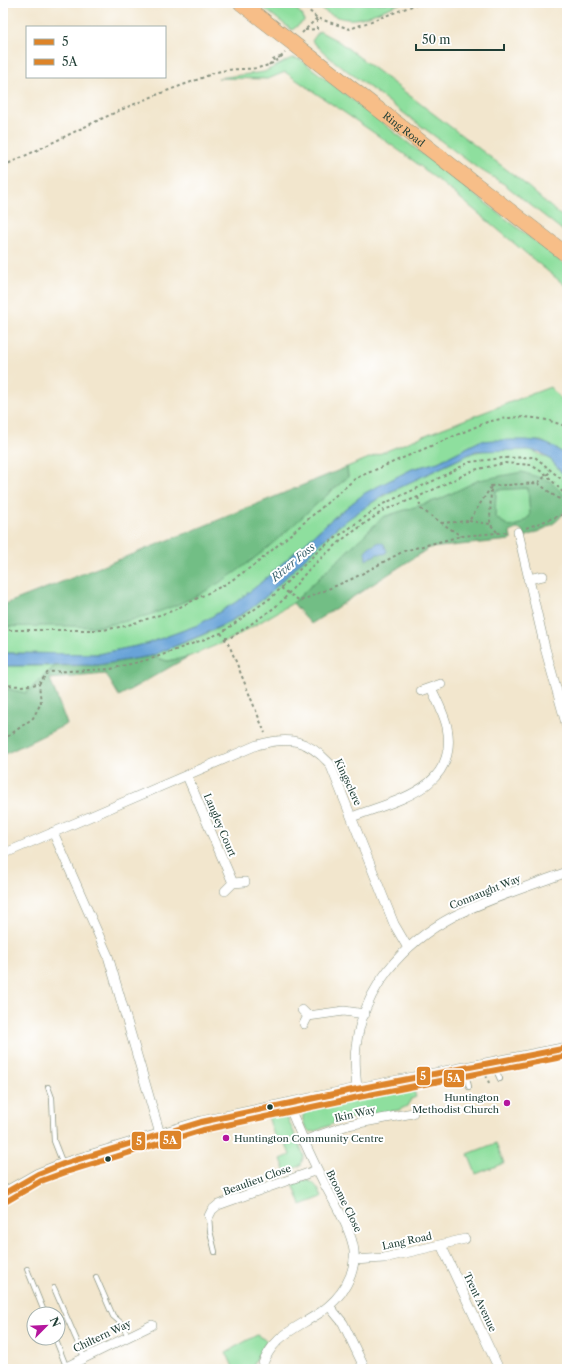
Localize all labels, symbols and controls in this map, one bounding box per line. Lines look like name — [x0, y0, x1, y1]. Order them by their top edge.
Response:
legend — [26, 26, 166, 78]
scale bar — [416, 26, 504, 52]
text: 50 m — [422, 32, 451, 47]
text: 5 — [62, 34, 69, 49]
text: 5A — [62, 54, 79, 69]
street label: Ring Road — [380, 109, 427, 149]
water label: River Foss — [267, 540, 318, 585]
street label: Kingsclere — [331, 756, 365, 808]
street label: Langley Court — [201, 791, 239, 859]
street label: Connaught Way — [447, 872, 523, 912]
line badge: 5 — [416, 1066, 431, 1086]
text: 5 — [420, 1069, 426, 1083]
line badge: 5A — [443, 1069, 465, 1088]
text: 5A — [447, 1071, 462, 1085]
place label: Huntington Methodist Church — [412, 1091, 500, 1116]
marker: Huntington Methodist Church — [502, 1098, 512, 1108]
unlabelled marker — [265, 1102, 275, 1112]
street label: Ikin Way — [333, 1103, 377, 1125]
line badge: 5A — [159, 1130, 182, 1150]
line badge: 5 — [131, 1131, 146, 1151]
place label: Huntington Community Centre — [234, 1132, 384, 1145]
text: 5A — [163, 1133, 178, 1147]
marker: Huntington Community Centre — [221, 1133, 231, 1143]
text: 5 — [136, 1134, 142, 1148]
unlabelled marker — [103, 1154, 113, 1164]
street label: Beaulieu Close — [221, 1162, 293, 1198]
street label: Broome Close — [323, 1168, 365, 1235]
street label: Lang Road — [381, 1229, 433, 1253]
street label: Trent Avenue — [461, 1270, 500, 1334]
north arrow — [26, 1306, 66, 1346]
text: N — [47, 1315, 64, 1330]
street label: Chiltern Way — [71, 1317, 133, 1355]

